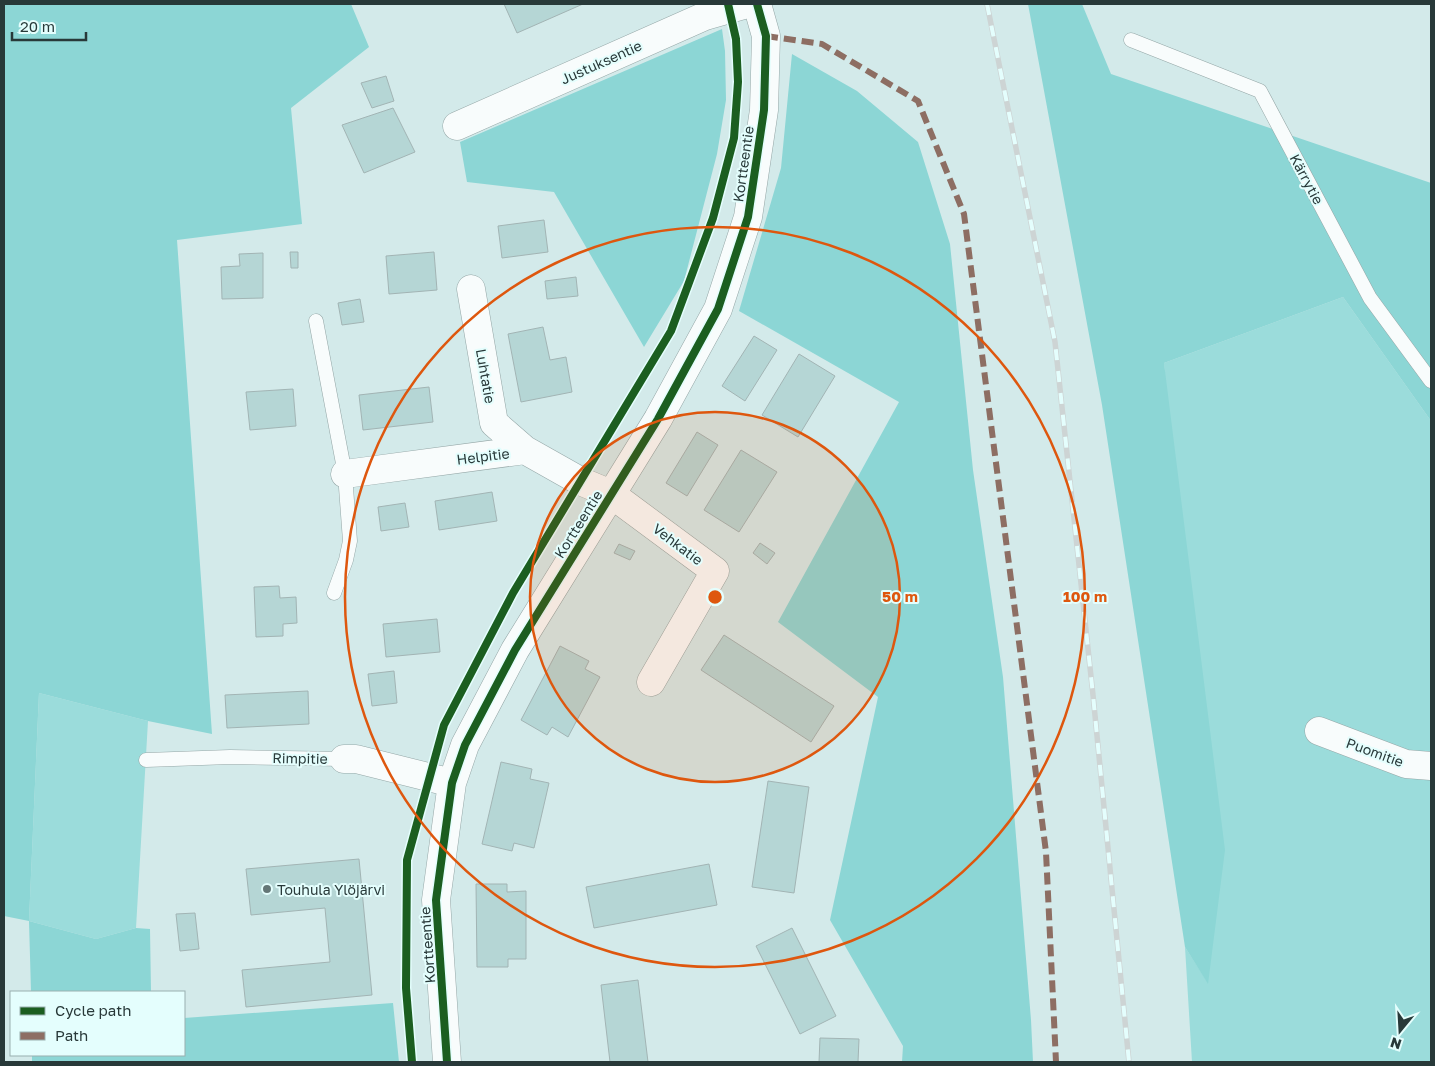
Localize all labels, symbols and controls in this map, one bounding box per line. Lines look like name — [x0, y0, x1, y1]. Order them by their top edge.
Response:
scale bar — [12, 10, 86, 42]
text: 20 m — [20, 17, 55, 35]
street label: Justuksentie — [558, 37, 644, 87]
street label: Kortteentie — [729, 125, 757, 203]
street label: Kärrytie — [1287, 151, 1327, 207]
street label: Luhtatie — [473, 347, 499, 405]
street label: Helpitie — [456, 444, 510, 468]
street label: Kortteentie — [550, 487, 606, 561]
street label: Vehkatie — [650, 520, 706, 568]
text: 50 m — [882, 587, 918, 605]
text: 100 m — [1063, 587, 1107, 605]
centre of rings — [706, 588, 724, 606]
street label: Puomitie — [1344, 734, 1406, 770]
street label: Rimpitie — [272, 749, 328, 767]
place label: Touhula Ylöjärvi — [277, 881, 385, 898]
marker: Touhula Ylöjärvi — [261, 883, 273, 895]
street label: Kortteentie — [416, 906, 438, 984]
legend — [10, 991, 185, 1056]
text: Cycle path — [55, 1001, 131, 1019]
north arrow — [1375, 1006, 1425, 1056]
text: Path — [55, 1026, 88, 1044]
text: N — [1388, 1034, 1404, 1054]

